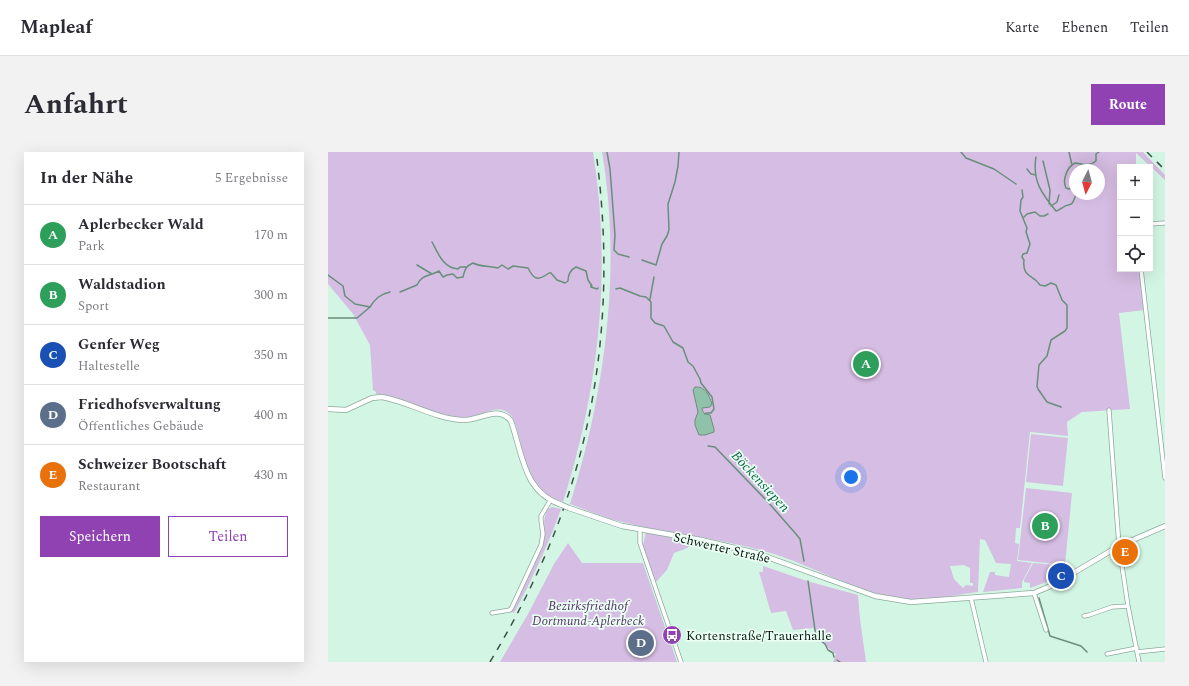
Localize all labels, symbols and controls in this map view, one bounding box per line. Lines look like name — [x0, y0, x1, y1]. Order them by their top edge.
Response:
text: Mapleaf — [20, 13, 92, 42]
text: Karte — [1005, 17, 1039, 38]
text: Ebenen — [1061, 17, 1108, 38]
text: Teilen — [1130, 17, 1169, 38]
text: Anfahrt — [24, 83, 128, 126]
button: Route — [1091, 84, 1165, 125]
north arrow — [1069, 164, 1105, 200]
map controls — [1117, 164, 1153, 272]
button: + — [1117, 164, 1153, 200]
text: In der Nähe — [40, 165, 133, 191]
text: 5 Ergebnisse — [215, 168, 288, 188]
button: − — [1117, 200, 1153, 236]
text: Aplerbecker Wald — [78, 213, 204, 236]
text: A — [48, 225, 58, 245]
text: 170 m — [254, 225, 288, 245]
text: Park — [78, 236, 105, 256]
button: locate — [1117, 236, 1153, 272]
text: Waldstadion — [78, 273, 166, 296]
text: B — [48, 285, 58, 305]
text: 300 m — [254, 285, 288, 305]
text: Sport — [78, 296, 109, 316]
text: Genfer Weg — [78, 333, 160, 356]
text: C — [48, 345, 58, 365]
text: 350 m — [254, 345, 288, 365]
pin: A — [853, 349, 879, 379]
text: Haltestelle — [78, 356, 140, 376]
text: Friedhofsverwaltung — [78, 393, 221, 416]
text: D — [48, 405, 58, 425]
text: 400 m — [254, 405, 288, 425]
text: Öffentliches Gebäude — [78, 416, 204, 436]
water label: Böckensiepen — [726, 446, 795, 517]
text: Schweizer Bootschaft — [78, 453, 227, 476]
text: E — [49, 465, 57, 485]
text: 430 m — [254, 465, 288, 485]
your location — [841, 467, 861, 487]
text: Restaurant — [78, 476, 140, 496]
pin: B — [1032, 511, 1058, 541]
button: Speichern — [40, 516, 160, 557]
button: Teilen — [168, 516, 288, 557]
street label: Schwerter Straße — [671, 527, 772, 569]
pin: E — [1112, 537, 1138, 567]
pin: C — [1048, 561, 1074, 591]
park label: Bezirksfriedhof Dortmund-Aplerbeck — [532, 596, 644, 631]
bus stop icon: Kortenstraße/Trauerhalle — [661, 624, 683, 646]
place label: Kortenstraße/Trauerhalle — [686, 626, 831, 646]
pin: D — [628, 628, 654, 658]

